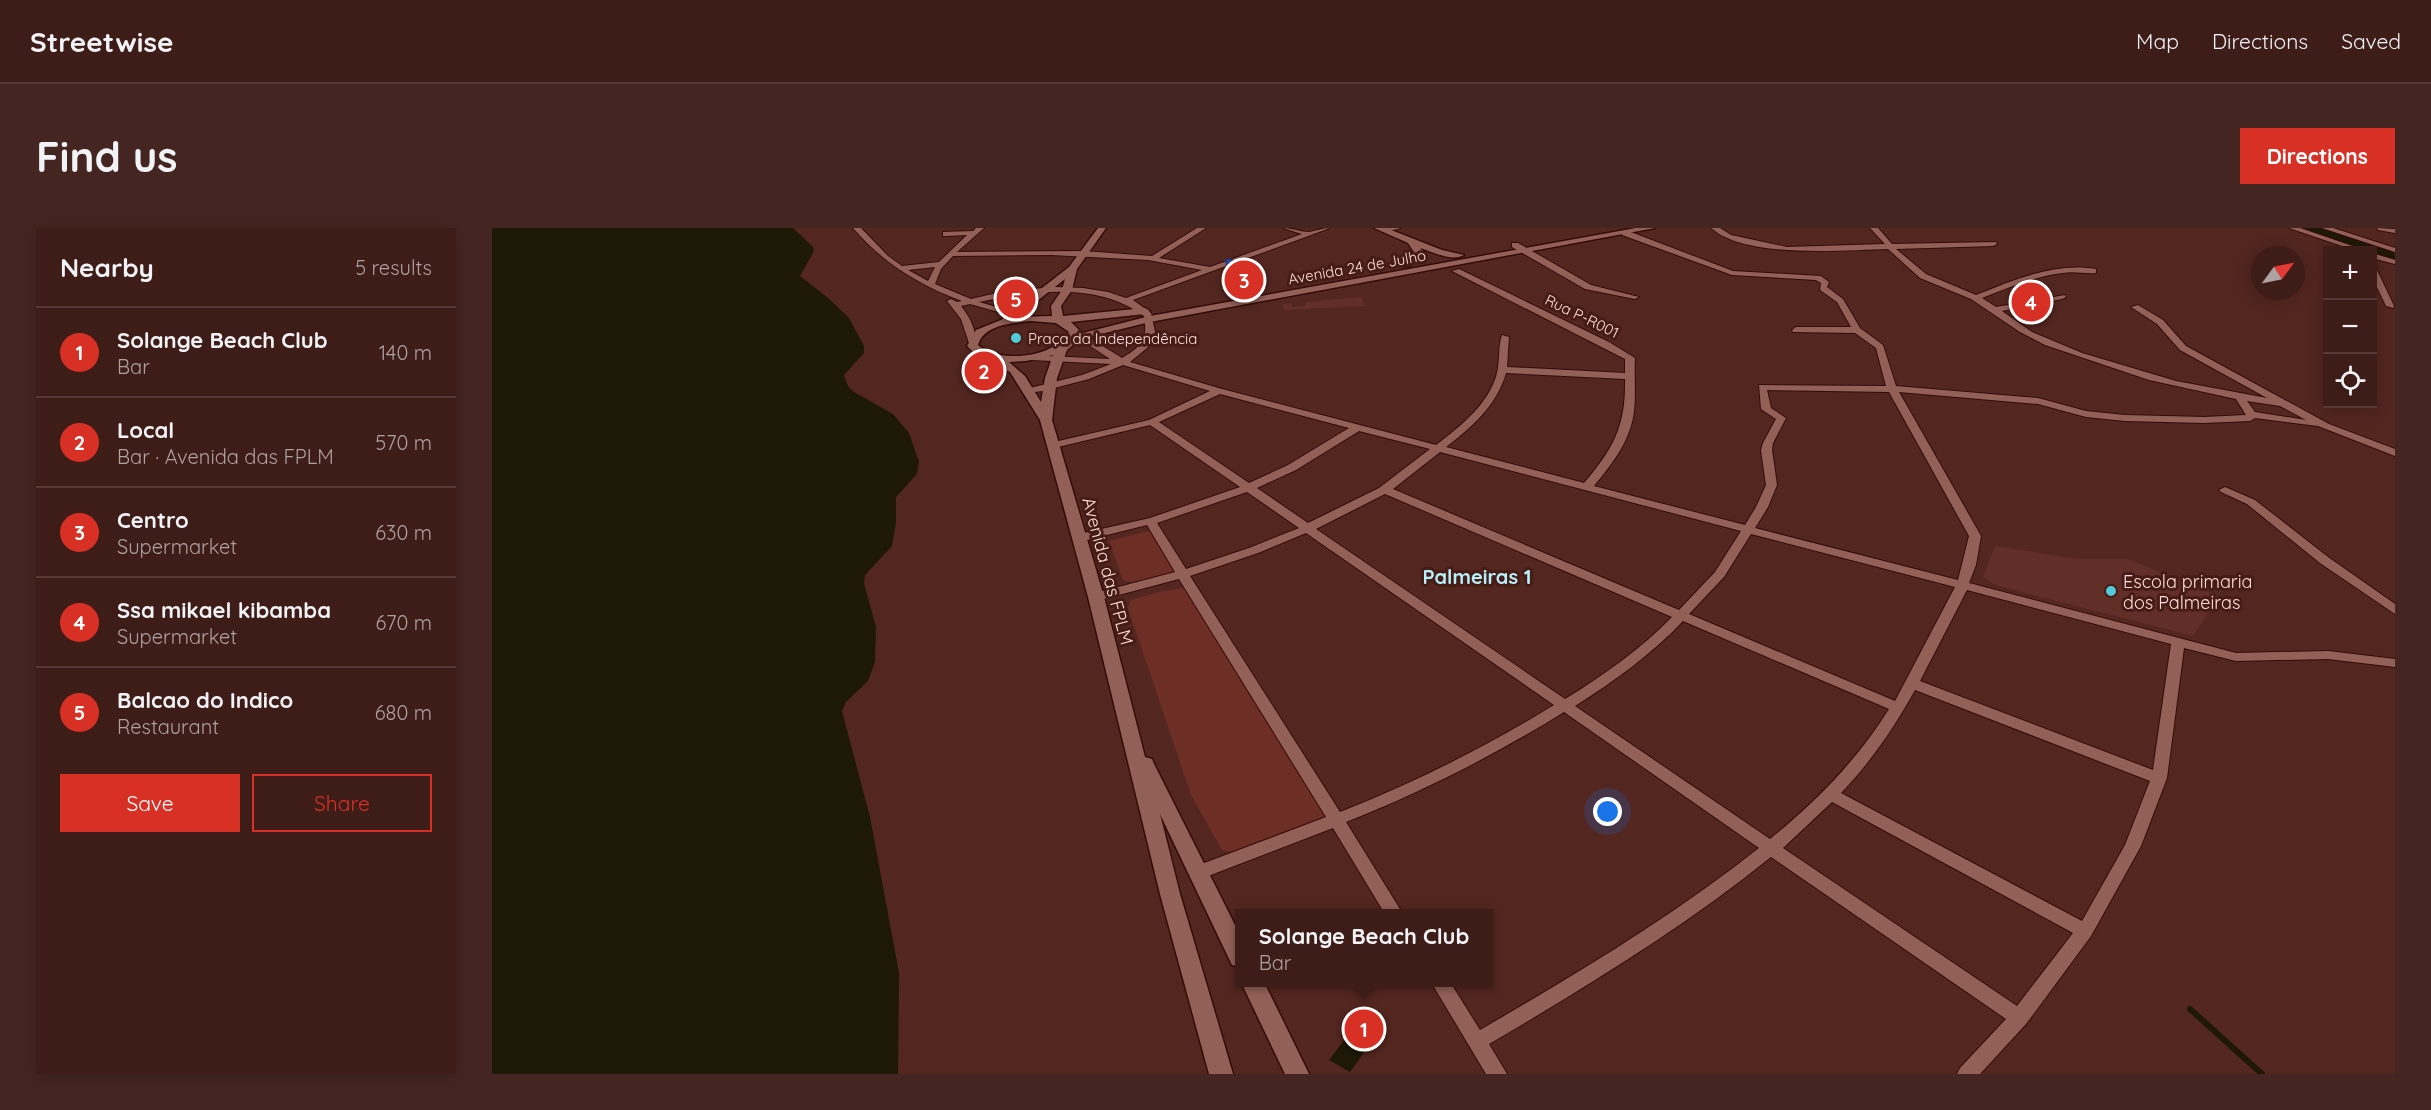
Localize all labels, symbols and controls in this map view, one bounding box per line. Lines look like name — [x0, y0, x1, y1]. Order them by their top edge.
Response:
text: Streetwise — [30, 24, 173, 59]
text: Map — [2136, 28, 2179, 54]
text: Directions — [2212, 28, 2308, 54]
text: Saved — [2341, 28, 2401, 54]
button: Directions — [2240, 128, 2395, 184]
text: Find us — [36, 130, 178, 183]
street label: Avenida 24 de Julho — [1287, 246, 1427, 288]
north arrow — [2251, 246, 2305, 300]
map controls — [2323, 246, 2377, 408]
button: + — [2323, 246, 2377, 300]
text: Nearby — [60, 251, 154, 284]
text: 5 results — [355, 255, 432, 280]
pin: 3 — [1224, 257, 1263, 302]
pin: 5 — [996, 276, 1036, 322]
pin: 4 — [2012, 280, 2050, 325]
street label: Rua P-R001 — [1542, 290, 1622, 342]
button: − — [2323, 300, 2377, 354]
text: Solange Beach Club — [117, 326, 328, 354]
place label: Praça da Independência — [1028, 329, 1197, 348]
marker: Praça da Independência — [1009, 331, 1023, 345]
text: 1 — [76, 340, 83, 365]
text: 140 m — [379, 340, 432, 365]
pin: 2 — [964, 348, 1004, 394]
text: Bar — [117, 354, 150, 379]
button: locate — [2323, 354, 2377, 408]
text: Local — [117, 416, 174, 444]
text: 2 — [74, 430, 85, 455]
text: 570 m — [375, 430, 432, 455]
text: Bar · Avenida das FPLM — [117, 444, 334, 469]
street label: Avenida das FPLM — [1077, 494, 1139, 648]
text: Centro — [117, 506, 189, 534]
text: 3 — [74, 520, 85, 545]
text: 630 m — [375, 520, 432, 545]
text: Supermarket — [117, 534, 237, 559]
district label: Palmeiras 1 — [1423, 564, 1531, 589]
place label: Escola primaria dos Palmeiras — [2123, 570, 2253, 614]
marker: Escola primaria dos Palmeiras — [2104, 584, 2118, 598]
text: Ssa mikael kibamba — [117, 596, 331, 624]
text: 4 — [74, 610, 85, 635]
text: 670 m — [375, 610, 432, 635]
text: Supermarket — [117, 624, 237, 649]
text: Balcao do Indico — [117, 686, 293, 714]
text: 5 — [74, 700, 85, 725]
text: 680 m — [375, 700, 432, 725]
text: Restaurant — [117, 714, 219, 739]
button: Save — [60, 774, 240, 832]
button: Share — [252, 774, 432, 832]
your location — [1593, 797, 1622, 826]
popup — [1235, 909, 1493, 987]
text: Solange Beach Club — [1259, 922, 1469, 950]
text: Bar — [1259, 950, 1292, 975]
pin: 1 — [1344, 1006, 1384, 1052]

